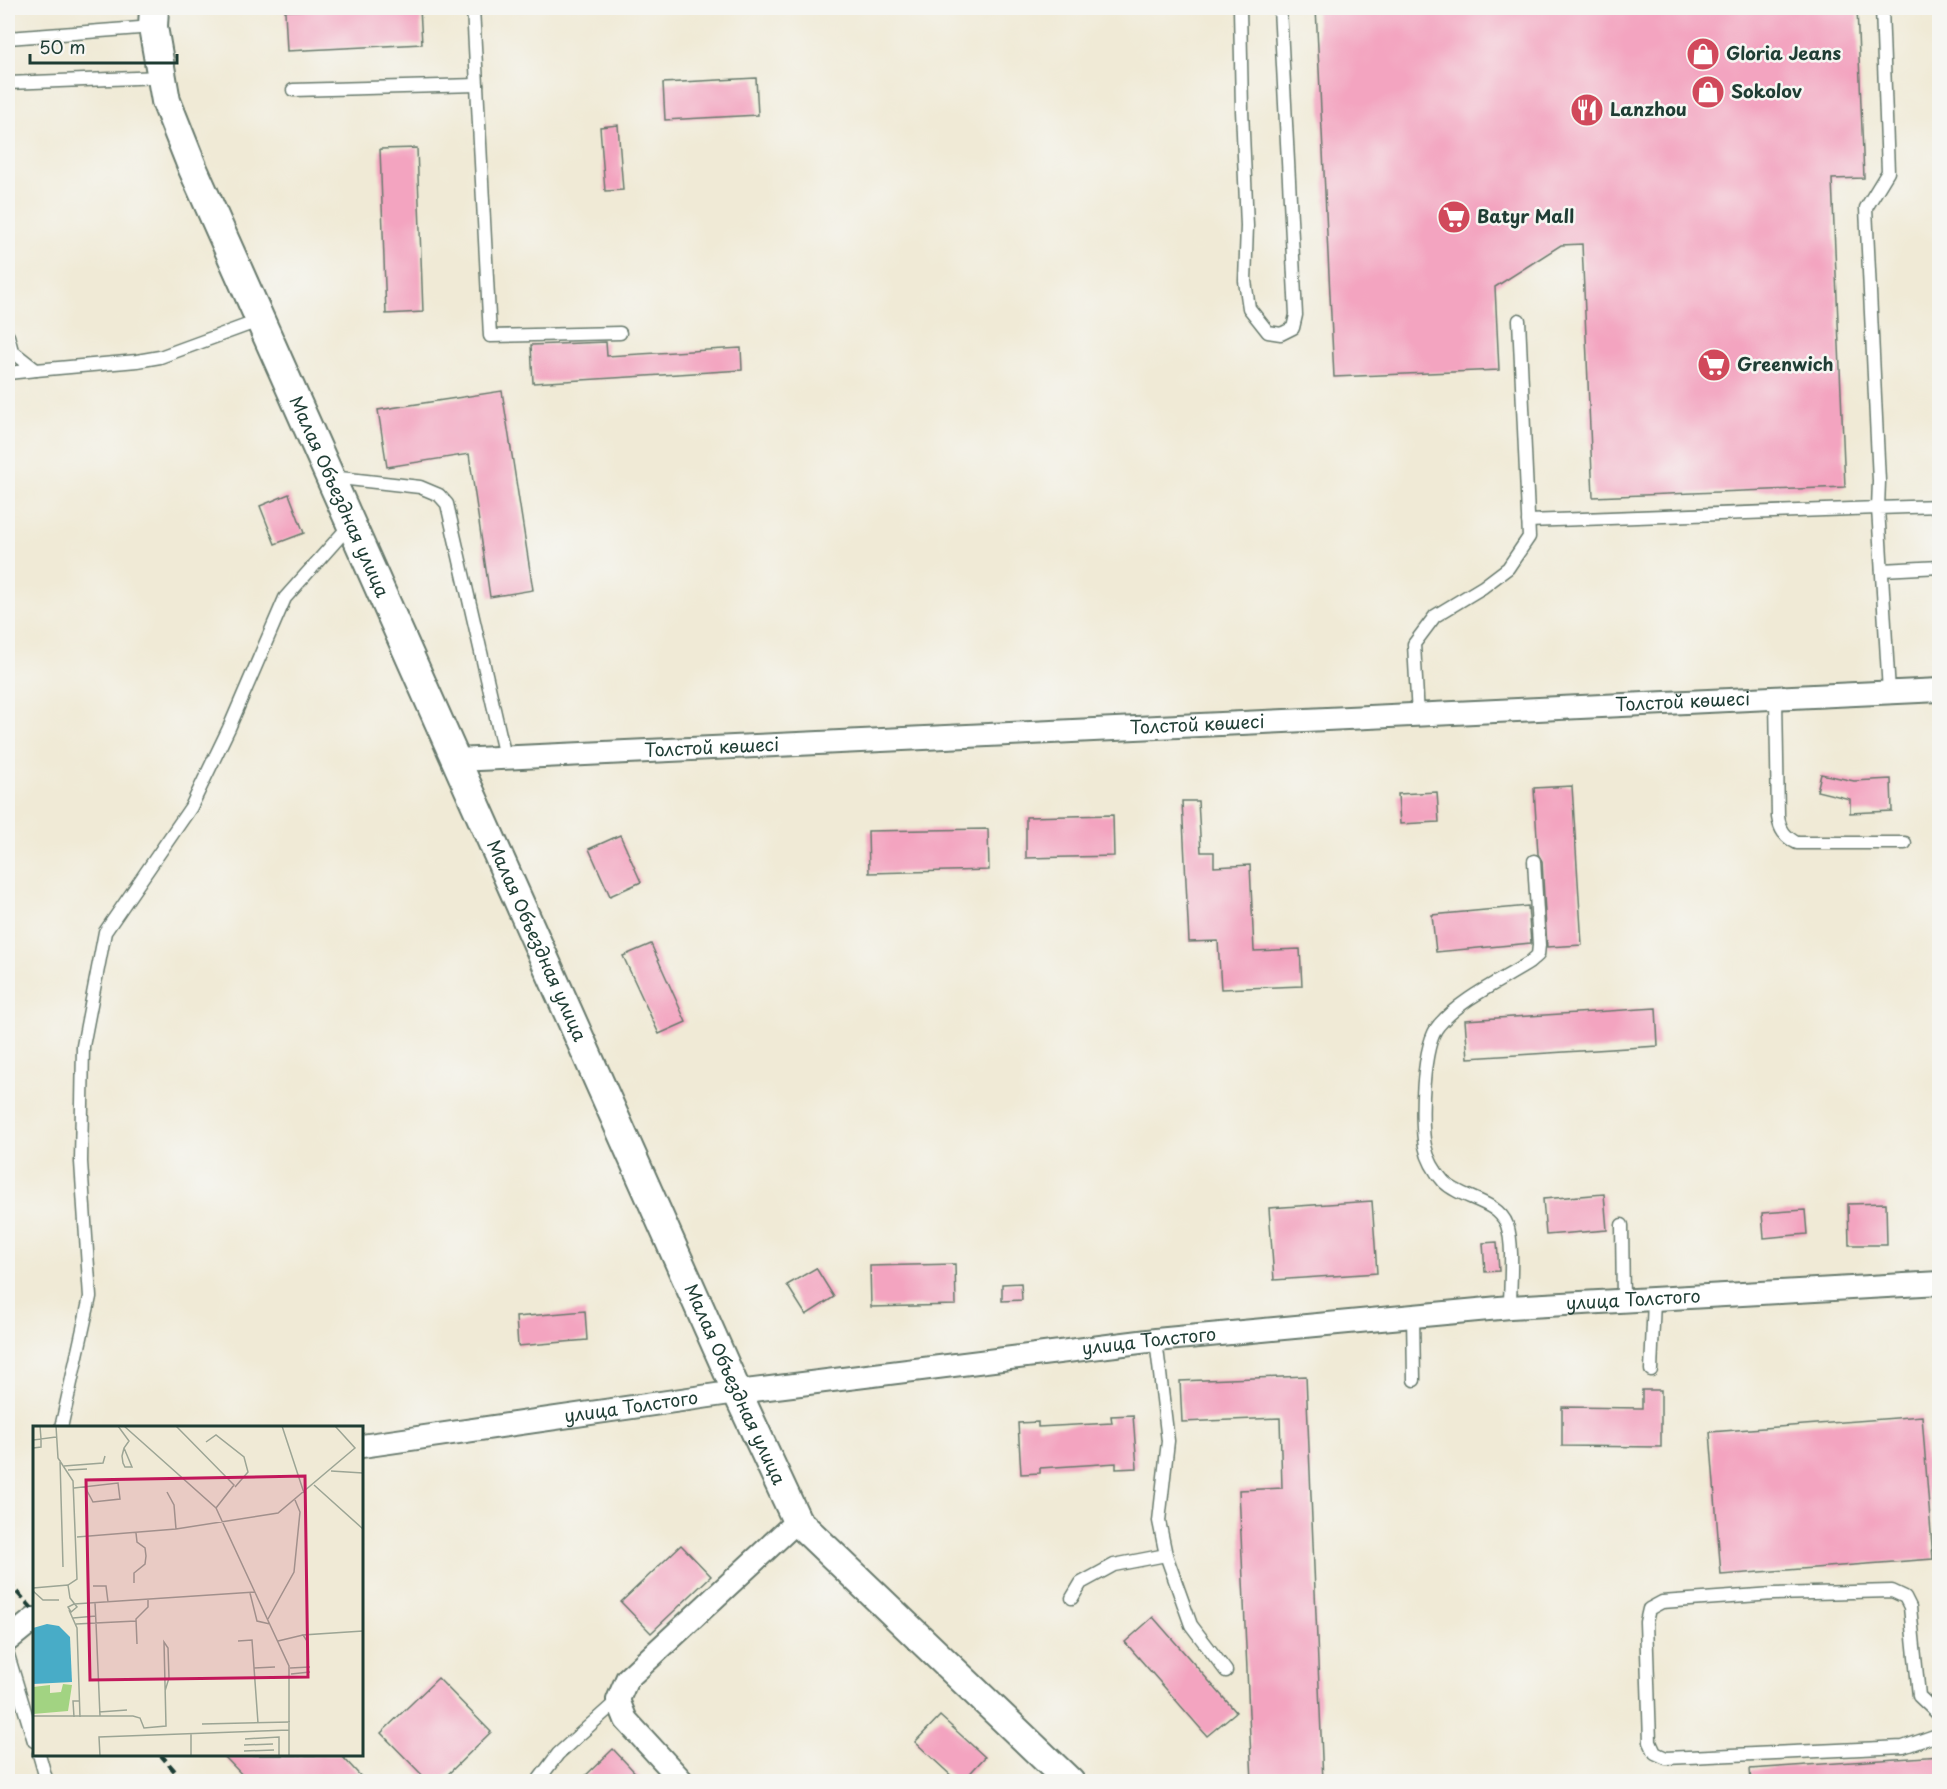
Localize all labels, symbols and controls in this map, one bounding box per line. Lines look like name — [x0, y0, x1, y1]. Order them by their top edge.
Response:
scale bar — [30, 27, 177, 65]
text: 50 m — [39, 33, 86, 60]
shop icon: Gloria Jeans — [1685, 36, 1721, 72]
place label: Gloria Jeans — [1726, 39, 1842, 66]
shop icon: Sokolov — [1690, 74, 1726, 110]
place label: Sokolov — [1731, 77, 1803, 104]
restaurant icon: Lanzhou — [1569, 92, 1605, 128]
place label: Lanzhou — [1610, 95, 1687, 122]
supermarket icon: Batyr Mall — [1436, 199, 1472, 235]
place label: Batyr Mall — [1477, 202, 1574, 229]
supermarket icon: Greenwich — [1696, 347, 1732, 383]
place label: Greenwich — [1737, 350, 1834, 377]
street label: Малая Объездная улица — [283, 391, 397, 602]
street label: Толстой көшесі — [1615, 684, 1751, 717]
street label: Толстой көшесі — [1129, 707, 1265, 740]
street label: Толстой көшесі — [644, 730, 780, 763]
street label: Малая Объездная улица — [481, 835, 595, 1046]
street label: Малая Объездная улица — [678, 1279, 794, 1490]
street label: улица Толстого — [1565, 1281, 1701, 1316]
street label: улица Толстого — [1080, 1319, 1217, 1361]
street label: улица Толстого — [562, 1383, 700, 1429]
inset map — [33, 1426, 363, 1756]

